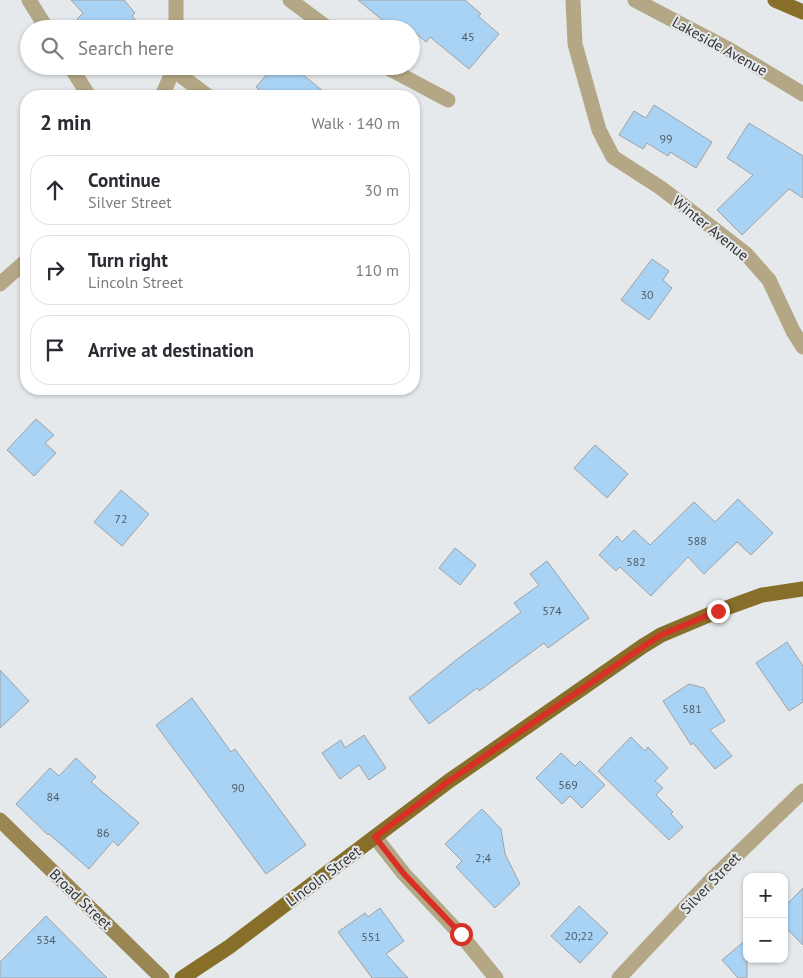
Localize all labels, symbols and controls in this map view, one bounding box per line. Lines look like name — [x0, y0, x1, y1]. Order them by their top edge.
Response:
street label: Lakeside Avenue — [669, 12, 771, 80]
search box — [20, 20, 420, 75]
house number: 45 — [461, 29, 475, 44]
icon: search — [38, 34, 66, 62]
text: Search here — [78, 36, 174, 60]
text: 2 min — [40, 109, 91, 136]
text: Walk · 140 m — [311, 113, 400, 133]
house number: 99 — [659, 131, 673, 146]
text: Continue — [88, 168, 160, 192]
icon: ahead — [41, 176, 69, 204]
text: 30 m — [364, 180, 399, 200]
street label: Winter Avenue — [669, 191, 753, 265]
text: Silver Street — [88, 192, 172, 212]
text: Turn right — [88, 248, 168, 272]
icon: right — [41, 256, 69, 284]
text: 110 m — [356, 260, 399, 280]
text: Lincoln Street — [88, 272, 183, 292]
house number: 30 — [640, 287, 654, 302]
icon: arrive — [41, 336, 69, 364]
text: Arrive at destination — [88, 338, 254, 362]
house number: 72 — [114, 511, 128, 526]
house number: 588 — [687, 533, 707, 548]
house number: 582 — [626, 554, 646, 569]
route end — [707, 600, 730, 623]
house number: 574 — [542, 603, 562, 618]
house number: 581 — [682, 701, 702, 716]
house number: 569 — [558, 777, 578, 792]
house number: 90 — [231, 780, 245, 795]
house number: 84 — [46, 789, 60, 804]
house number: 86 — [96, 825, 110, 840]
street label: Lincoln Street — [282, 842, 364, 910]
street label: Silver Street — [676, 848, 744, 918]
house number: 2;4 — [475, 850, 492, 865]
street label: Broad Street — [46, 864, 116, 934]
map controls — [743, 873, 788, 963]
button: + — [743, 873, 788, 918]
button: − — [743, 918, 788, 963]
route start — [450, 923, 473, 946]
house number: 20;22 — [564, 928, 594, 943]
house number: 551 — [361, 929, 381, 944]
house number: 534 — [36, 932, 56, 947]

